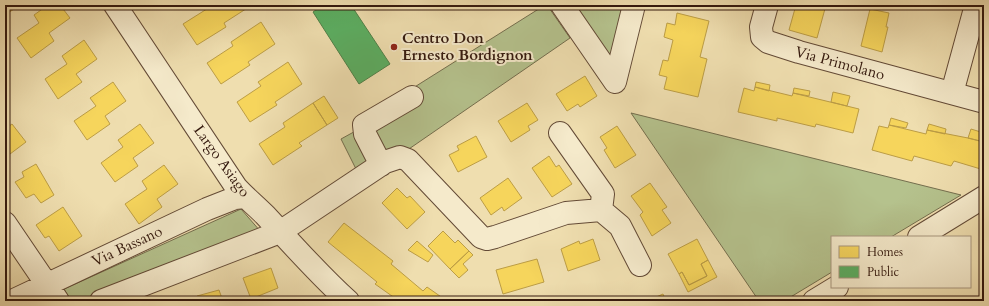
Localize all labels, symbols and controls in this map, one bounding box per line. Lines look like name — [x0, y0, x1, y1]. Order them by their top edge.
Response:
place label: Centro Don Ernesto Bordignon — [402, 28, 533, 65]
street label: Via Primolano — [793, 41, 887, 85]
marker: Centro Don Ernesto Bordignon — [389, 42, 399, 52]
street label: Largo Asiago — [189, 121, 255, 201]
street label: Via Bassano — [89, 221, 165, 271]
legend — [831, 236, 971, 288]
text: Homes — [867, 244, 903, 260]
text: Public — [867, 264, 900, 280]

